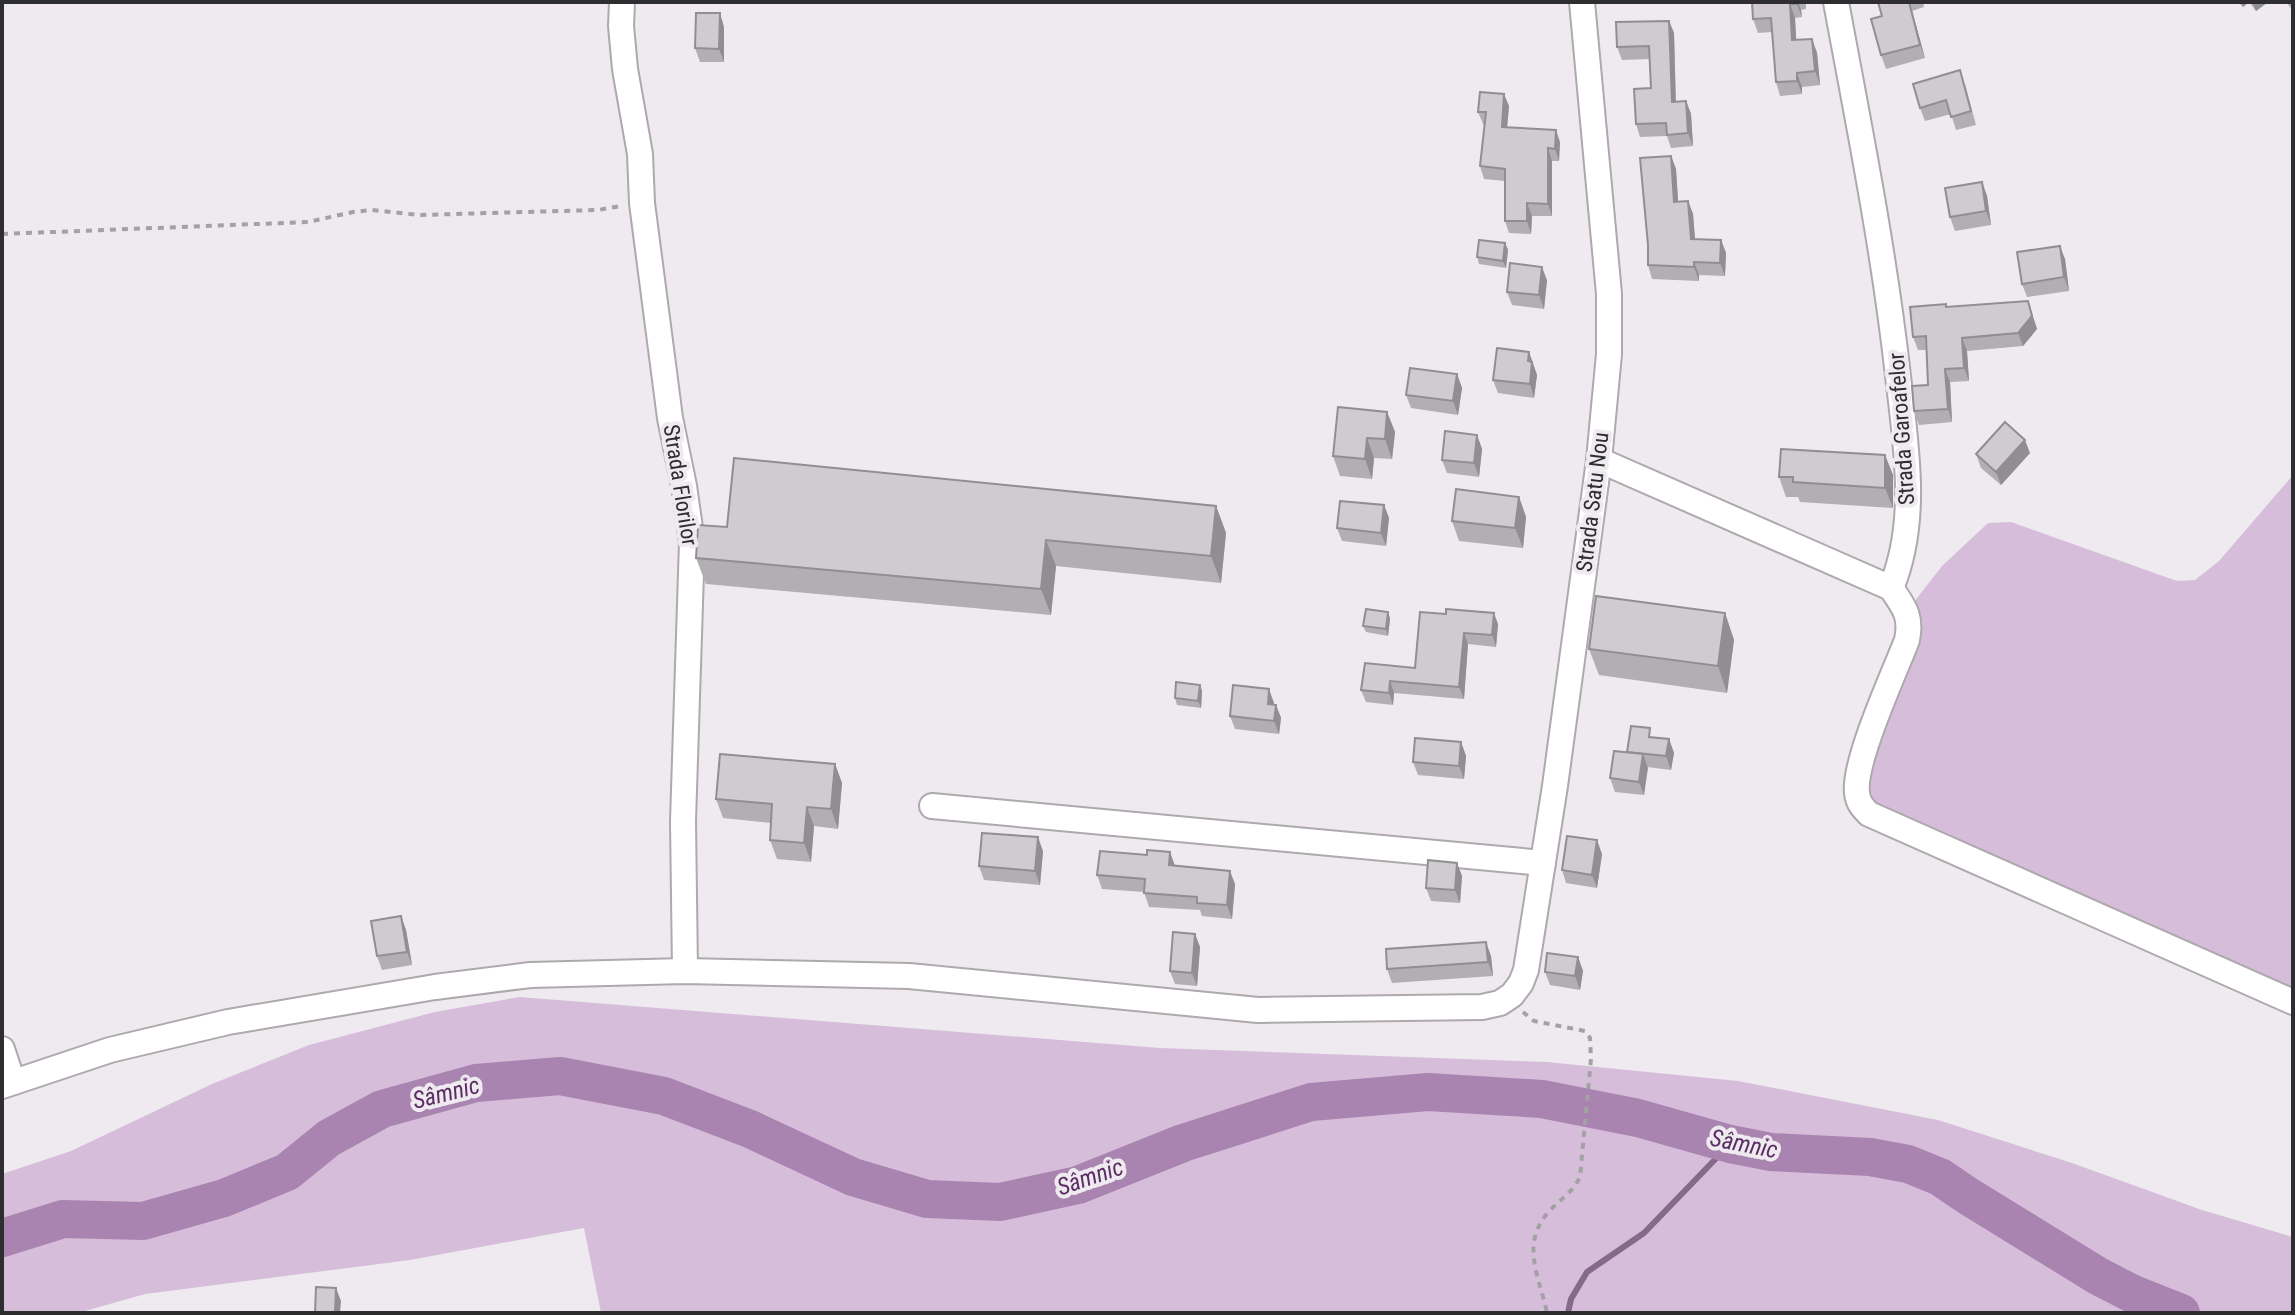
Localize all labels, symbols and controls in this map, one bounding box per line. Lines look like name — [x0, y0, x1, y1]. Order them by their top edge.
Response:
street label: Strada Garoafelor — [1884, 352, 1919, 506]
street label: Strada Florilor — [659, 423, 702, 548]
street label: Strada Satu Nou — [1572, 431, 1613, 573]
water label: Sâmnic — [410, 1071, 483, 1115]
water label: Sâmnic — [1708, 1124, 1780, 1164]
water label: Sâmnic — [1053, 1153, 1127, 1201]

